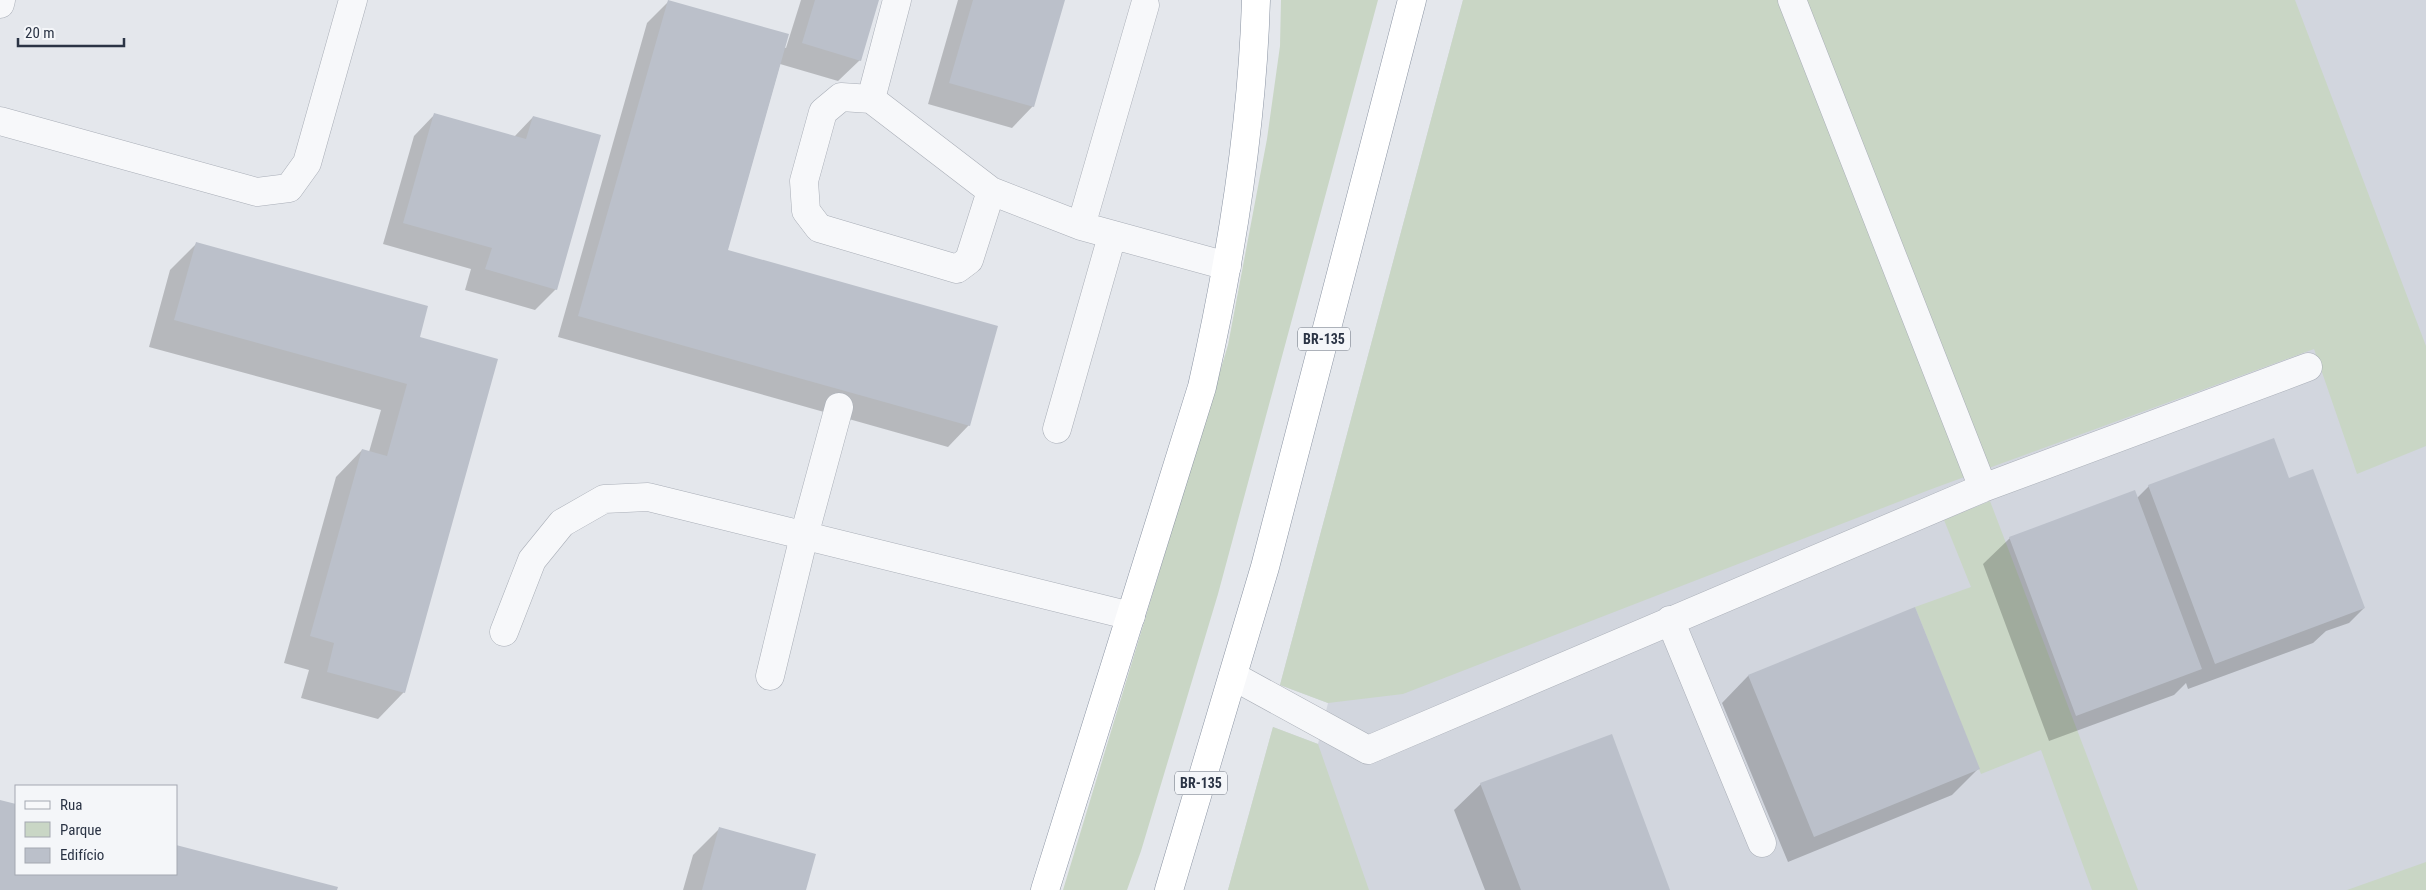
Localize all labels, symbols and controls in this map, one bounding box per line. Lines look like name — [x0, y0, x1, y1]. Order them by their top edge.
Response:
scale bar — [18, 15, 124, 47]
text: 20 m — [25, 24, 55, 42]
road number: BR-135 — [1298, 328, 1350, 350]
road number: BR-135 — [1175, 771, 1227, 794]
legend — [15, 785, 178, 875]
text: Rua — [60, 796, 82, 814]
text: Parque — [60, 821, 102, 839]
text: Edifício — [60, 846, 104, 864]

